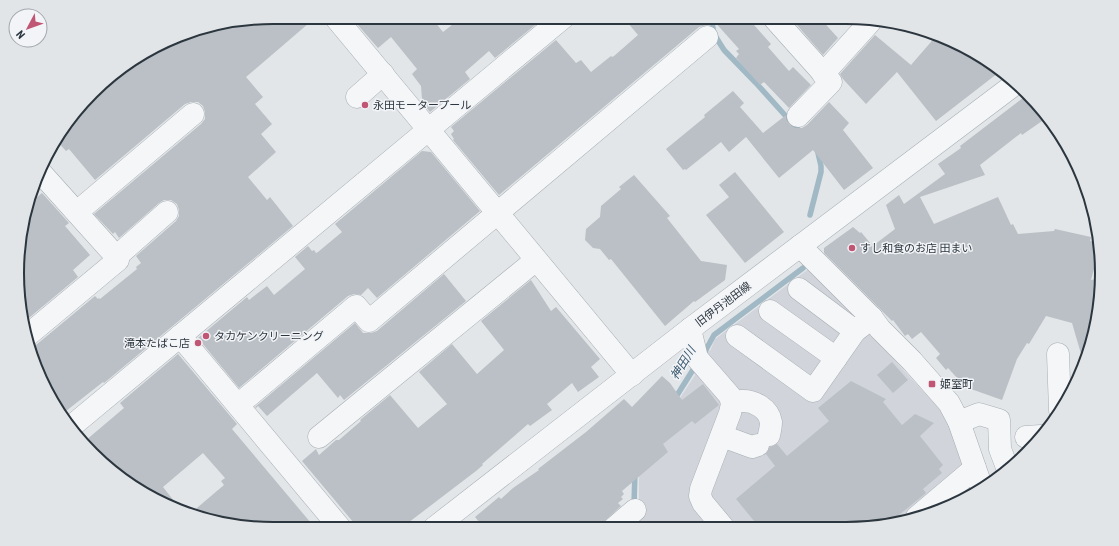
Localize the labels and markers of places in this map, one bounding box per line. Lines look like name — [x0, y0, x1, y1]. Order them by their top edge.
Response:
place label: 永田モータープール — [373, 99, 471, 112]
marker: 永田モータープール — [360, 100, 370, 110]
place label: すし和食のお店 田まい — [860, 242, 973, 255]
marker: すし和食のお店 田まい — [847, 243, 857, 253]
place label: タカケンクリーニング — [214, 330, 324, 343]
marker: タカケンクリーニング — [201, 331, 211, 341]
place label: 滝本たばこ店 — [124, 337, 190, 350]
marker: 滝本たばこ店 — [193, 338, 203, 348]
place label: 姫室町 — [940, 378, 973, 391]
marker: 姫室町 — [927, 379, 937, 389]

